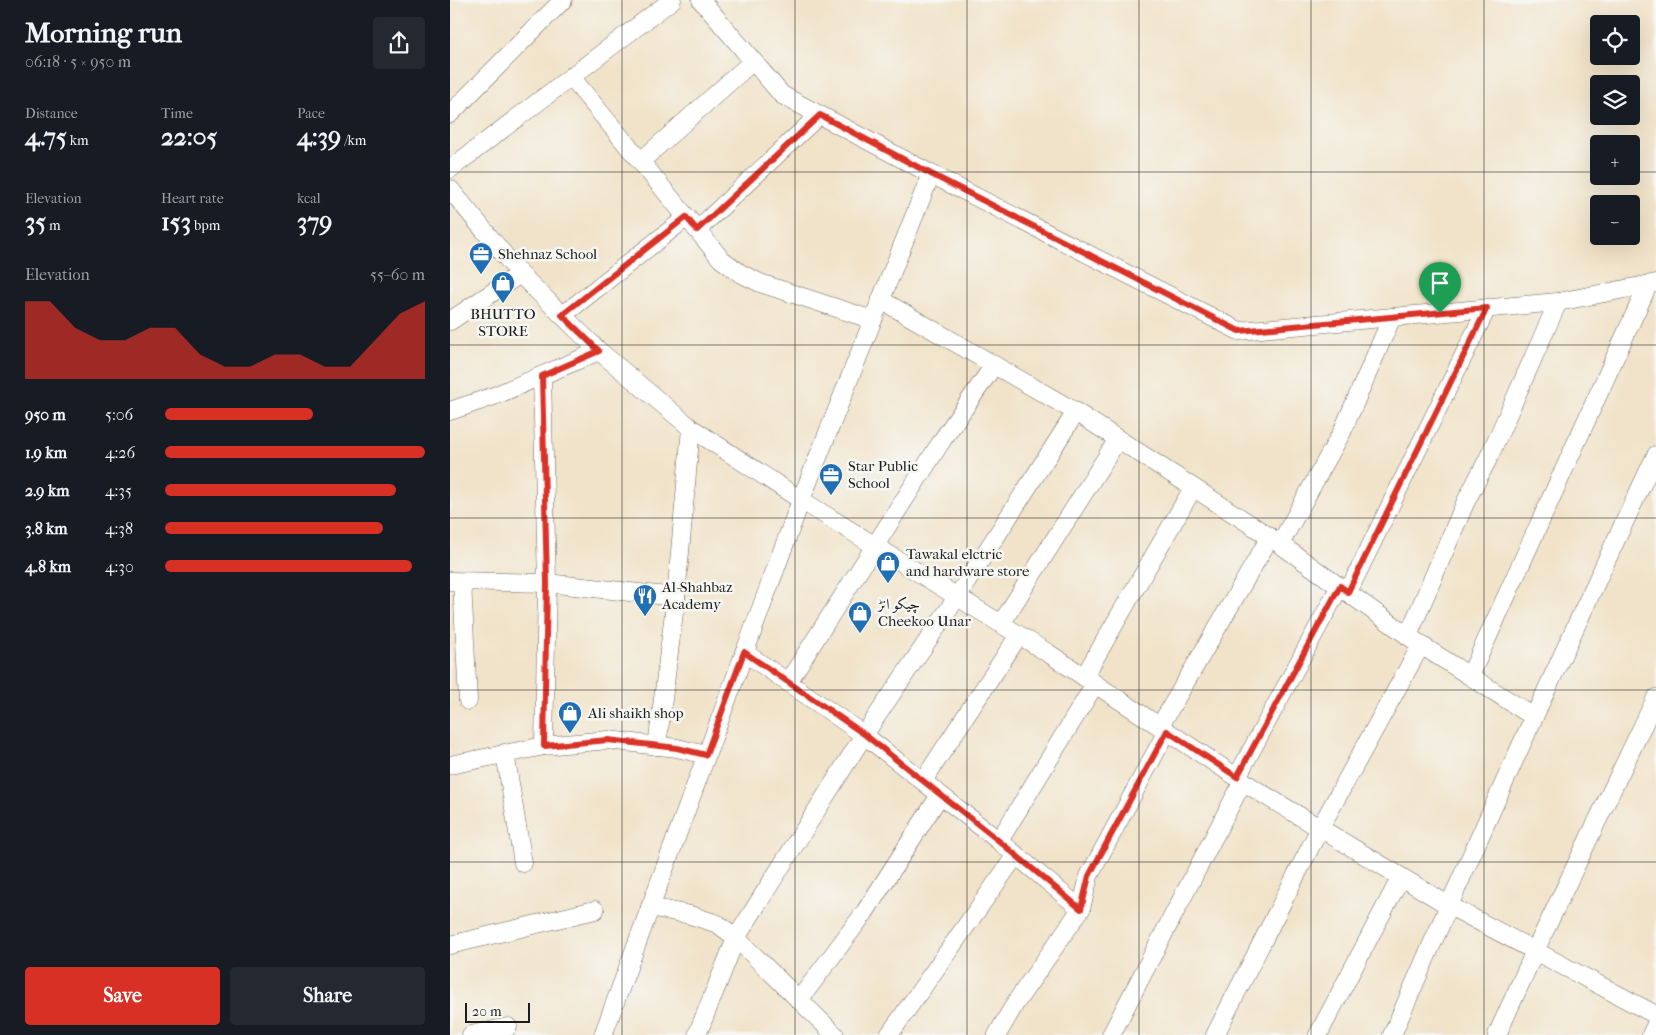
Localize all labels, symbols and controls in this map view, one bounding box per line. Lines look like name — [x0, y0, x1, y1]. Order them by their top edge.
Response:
map controls — [1590, 15, 1640, 245]
button: locate — [1590, 15, 1640, 65]
text: Morning run — [25, 16, 182, 49]
button: share — [373, 17, 425, 69]
text: 06:18 · 5 × 950 m — [25, 52, 131, 71]
button: layers — [1590, 75, 1640, 125]
text: Distance — [25, 105, 78, 122]
text: Time — [161, 105, 193, 122]
text: Pace — [297, 105, 325, 122]
text: 4.75 — [25, 122, 67, 151]
text: 22:05 — [161, 122, 217, 151]
text: 4:39 — [297, 122, 341, 151]
text: km — [67, 132, 89, 149]
text: /km — [341, 132, 366, 149]
button: + — [1590, 135, 1640, 185]
text: Elevation — [25, 190, 82, 207]
text: Heart rate — [161, 190, 224, 207]
text: kcal — [297, 190, 321, 207]
button: − — [1590, 195, 1640, 245]
text: 35 — [25, 207, 46, 236]
text: 153 — [161, 207, 191, 236]
text: 379 — [297, 207, 332, 236]
text: m — [46, 217, 61, 234]
text: bpm — [191, 217, 220, 234]
office icon: Shehnaz School — [468, 241, 494, 275]
place label: Shehnaz School — [498, 245, 597, 263]
pin — [1419, 262, 1461, 313]
text: Elevation — [25, 265, 90, 284]
text: 55–60 m — [370, 265, 425, 284]
icon: arrive — [1426, 269, 1454, 297]
shop icon: BHUTTO STORE — [490, 270, 516, 304]
place label: BHUTTO STORE — [470, 305, 536, 340]
text: 950 m — [25, 405, 66, 424]
text: 5:06 — [105, 405, 133, 424]
text: 1.9 km — [25, 443, 67, 462]
text: 4:26 — [105, 443, 135, 462]
place label: Star Public School — [848, 457, 918, 492]
office icon: Star Public School — [818, 462, 844, 496]
text: 2.9 km — [25, 481, 69, 500]
text: 4:35 — [105, 481, 132, 500]
text: 3.8 km — [25, 519, 68, 538]
text: 4:38 — [105, 519, 133, 538]
place label: Tawakal elctric and hardware store — [906, 545, 1030, 580]
shop icon: Tawakal elctric and hardware store — [875, 550, 901, 584]
text: 4.8 km — [25, 557, 71, 576]
text: 4:30 — [105, 557, 134, 576]
place label: Al-Shahbaz Academy — [661, 578, 733, 613]
restaurant icon: Al-Shahbaz Academy — [632, 583, 658, 617]
place label: چیکو انڑ Cheekoo Unar — [876, 595, 971, 630]
shop icon: چیکو انڑ Cheekoo Unar — [847, 600, 873, 634]
shop icon: Ali shaikh shop — [557, 700, 583, 734]
place label: Ali shaikh shop — [587, 704, 684, 722]
button: Save — [25, 967, 220, 1025]
button: Share — [230, 967, 425, 1025]
scale bar — [465, 1000, 530, 1023]
text: 20 m — [472, 1003, 502, 1020]

